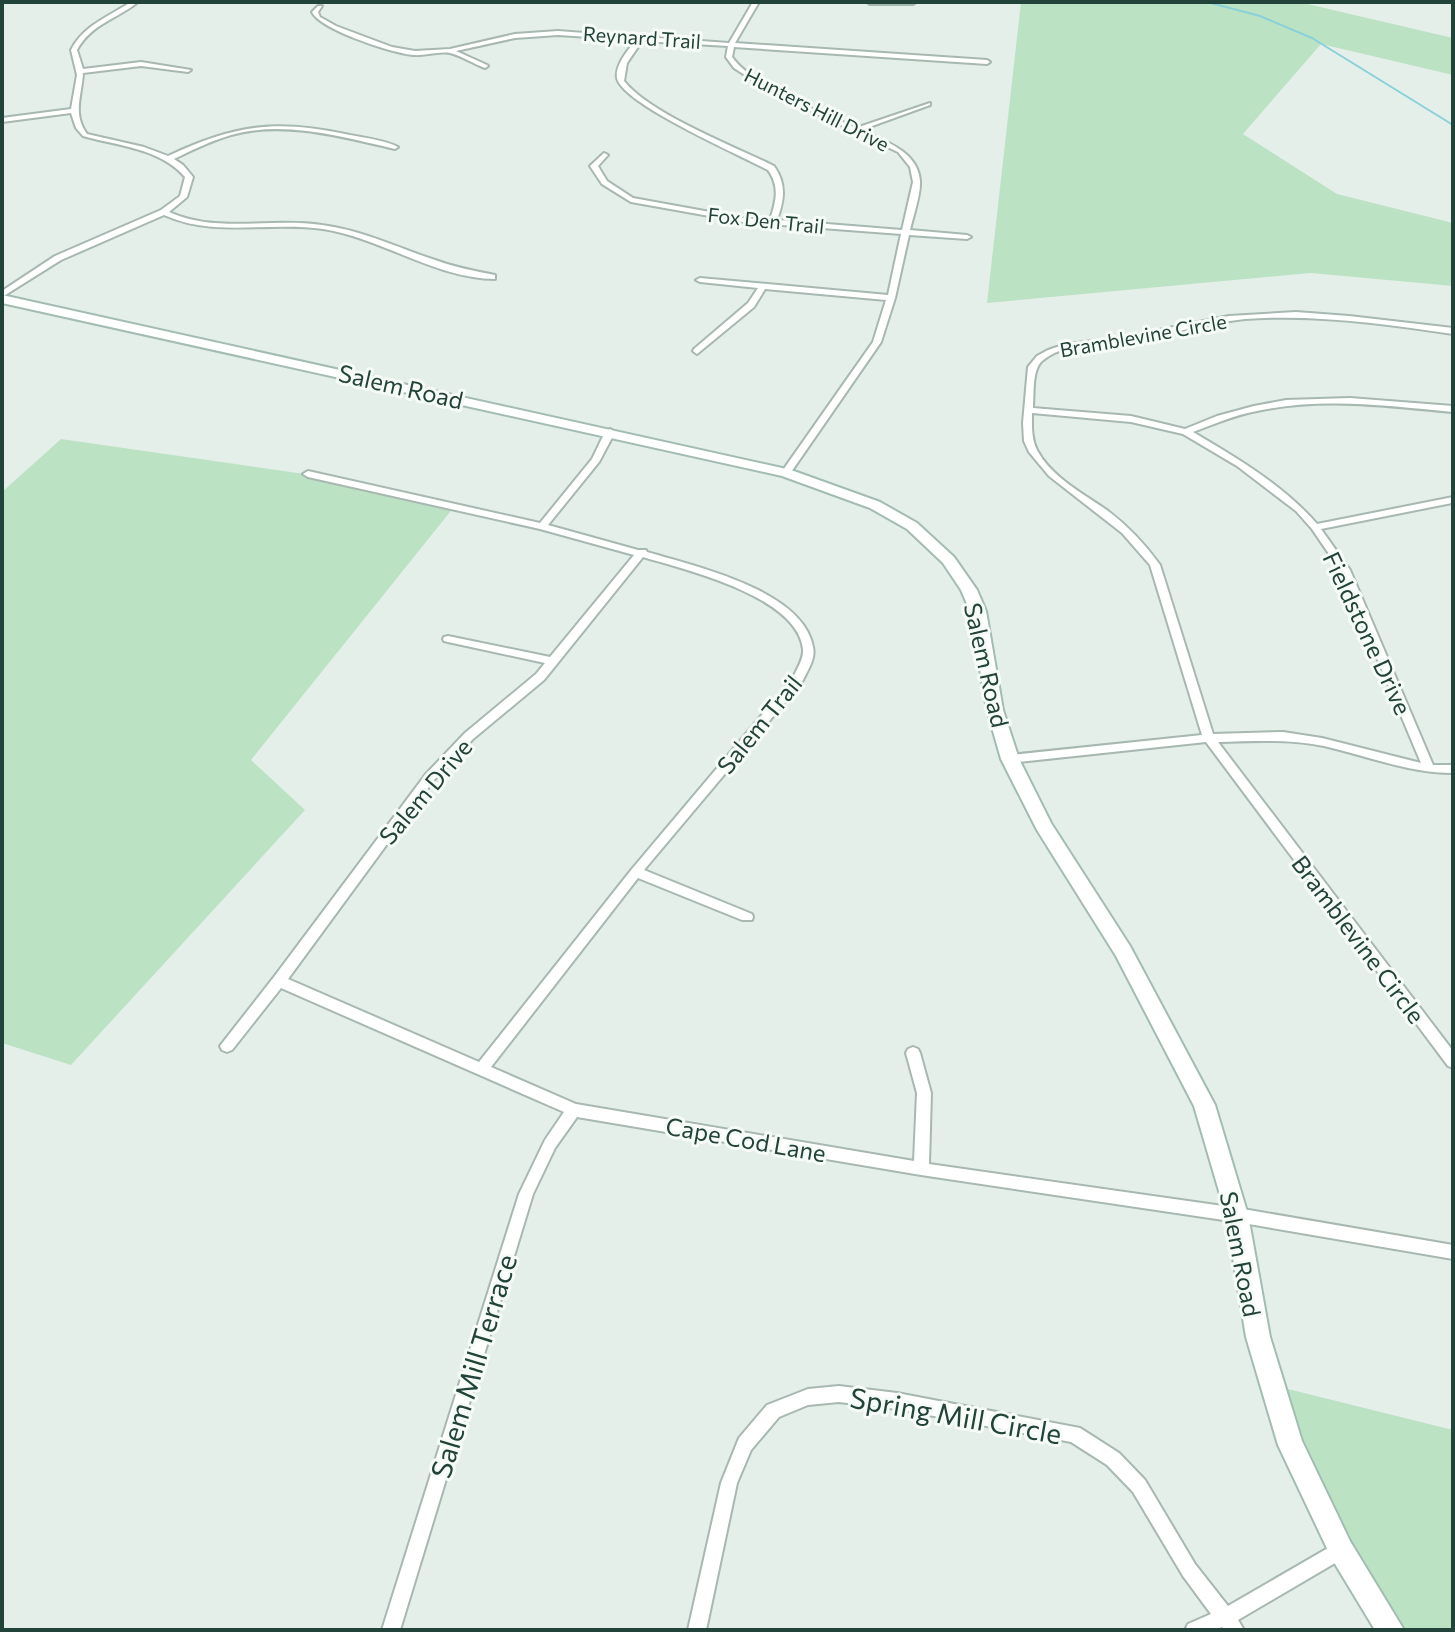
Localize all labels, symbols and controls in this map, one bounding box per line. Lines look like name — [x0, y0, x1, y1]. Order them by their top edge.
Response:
street label: Reynard Trail — [582, 21, 702, 53]
street label: Hunters Hill Drive — [741, 62, 893, 156]
street label: Fox Den Trail — [706, 202, 826, 238]
street label: Bramblevine Circle — [1058, 309, 1228, 361]
street label: Salem Road — [336, 358, 466, 414]
street label: Fieldstone Drive — [1318, 547, 1418, 719]
street label: Salem Road — [959, 600, 1015, 730]
street label: Salem Trail — [710, 669, 808, 779]
street label: Salem Drive — [372, 732, 478, 850]
street label: Bramblevine Circle — [1286, 849, 1432, 1029]
street label: Cape Cod Lane — [664, 1111, 828, 1167]
street label: Salem Road — [1215, 1189, 1267, 1319]
street label: Salem Mill Terrace — [423, 1250, 523, 1482]
street label: Spring Mill Circle — [847, 1380, 1065, 1450]

